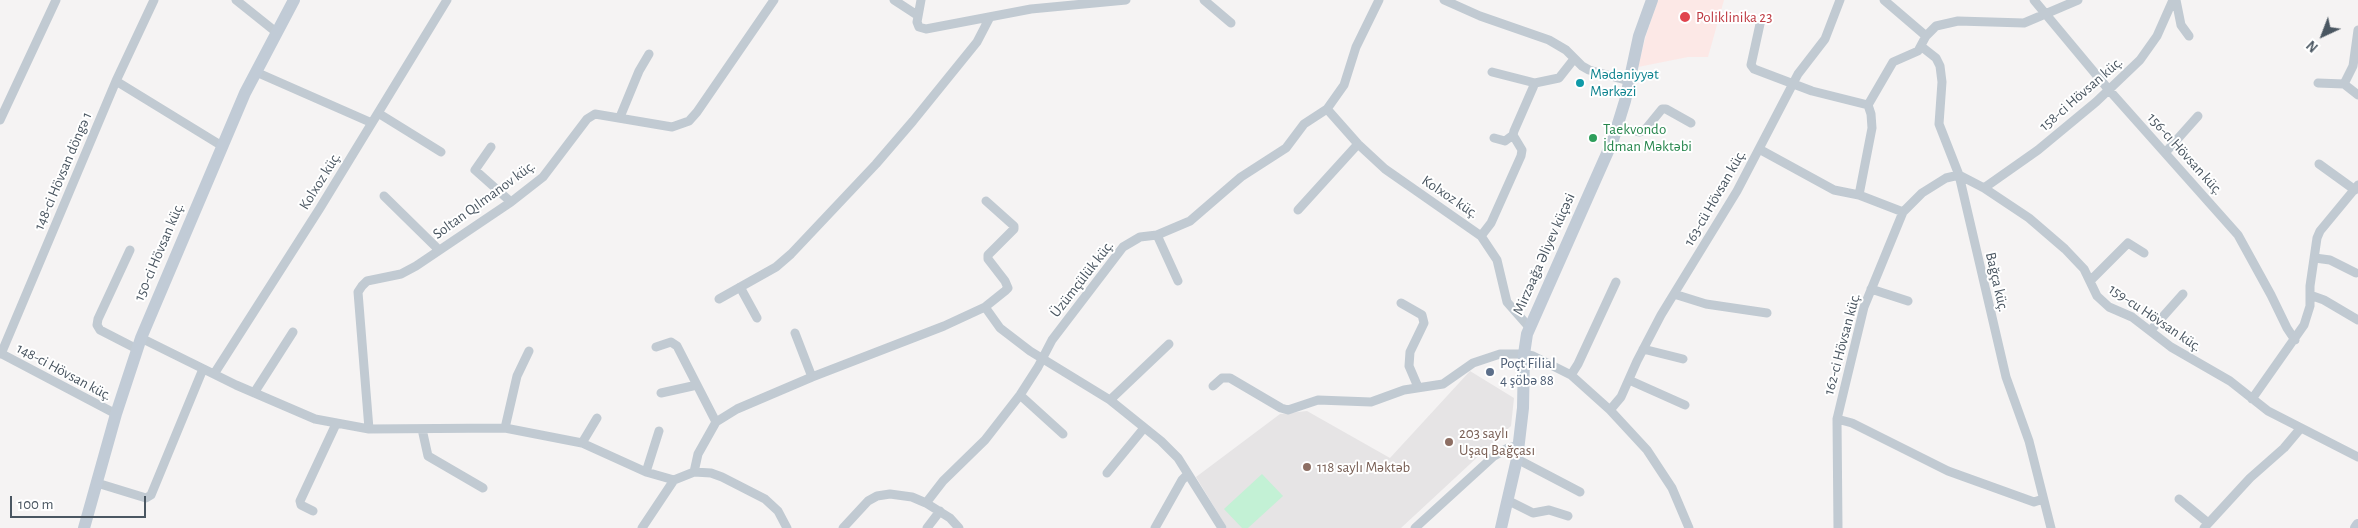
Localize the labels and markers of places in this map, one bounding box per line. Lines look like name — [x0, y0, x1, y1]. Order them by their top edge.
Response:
place label: Poliklinika 23 — [1696, 8, 1772, 26]
marker: Poliklinika 23 — [1678, 10, 1692, 24]
place label: Mədəniyyət Mərkəzi — [1590, 65, 1659, 100]
marker: Mədəniyyət Mərkəzi — [1574, 77, 1586, 89]
place label: Taekvondo İdman Məktəbi — [1603, 120, 1692, 155]
marker: Taekvondo İdman Məktəbi — [1587, 132, 1599, 144]
place label: Poçt Filial 4 şöbə 88 — [1500, 354, 1556, 389]
marker: Poçt Filial 4 şöbə 88 — [1484, 366, 1496, 378]
place label: 203 saylı Uşaq Bağçası — [1459, 424, 1535, 459]
marker: 203 saylı Uşaq Bağçası — [1443, 436, 1455, 448]
place label: 118 saylı Məktəb — [1317, 458, 1410, 476]
marker: 118 saylı Məktəb — [1301, 461, 1313, 473]

